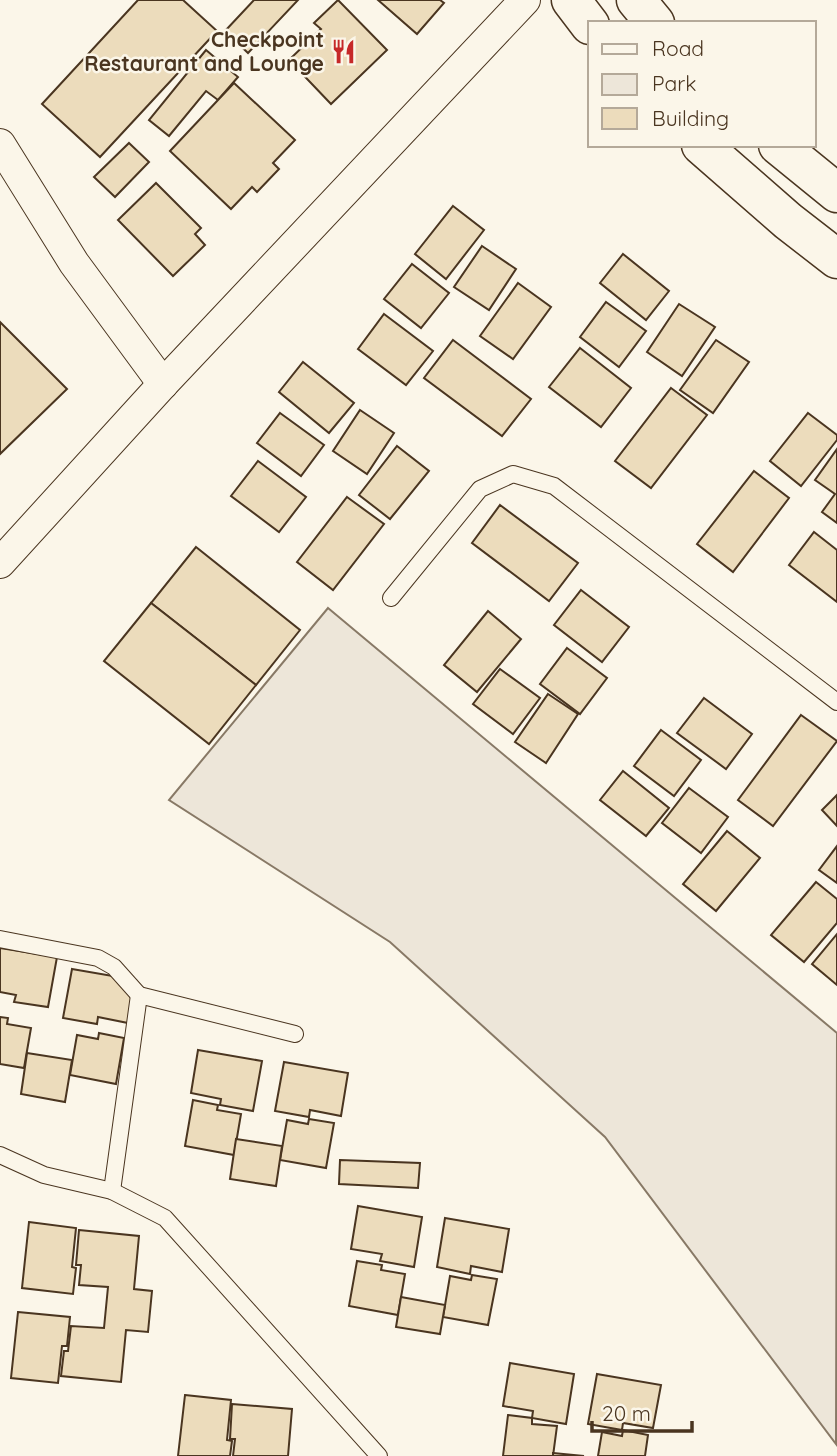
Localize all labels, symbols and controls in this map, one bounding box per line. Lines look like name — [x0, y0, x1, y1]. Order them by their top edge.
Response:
legend — [588, 21, 816, 147]
place label: Checkpoint Restaurant and Lounge — [84, 26, 324, 76]
text: Road — [652, 35, 704, 61]
restaurant icon: Checkpoint Restaurant and Lounge — [330, 38, 358, 66]
text: Park — [652, 70, 696, 96]
text: Building — [652, 105, 729, 131]
scale bar — [592, 1390, 692, 1434]
text: 20 m — [602, 1400, 651, 1426]

